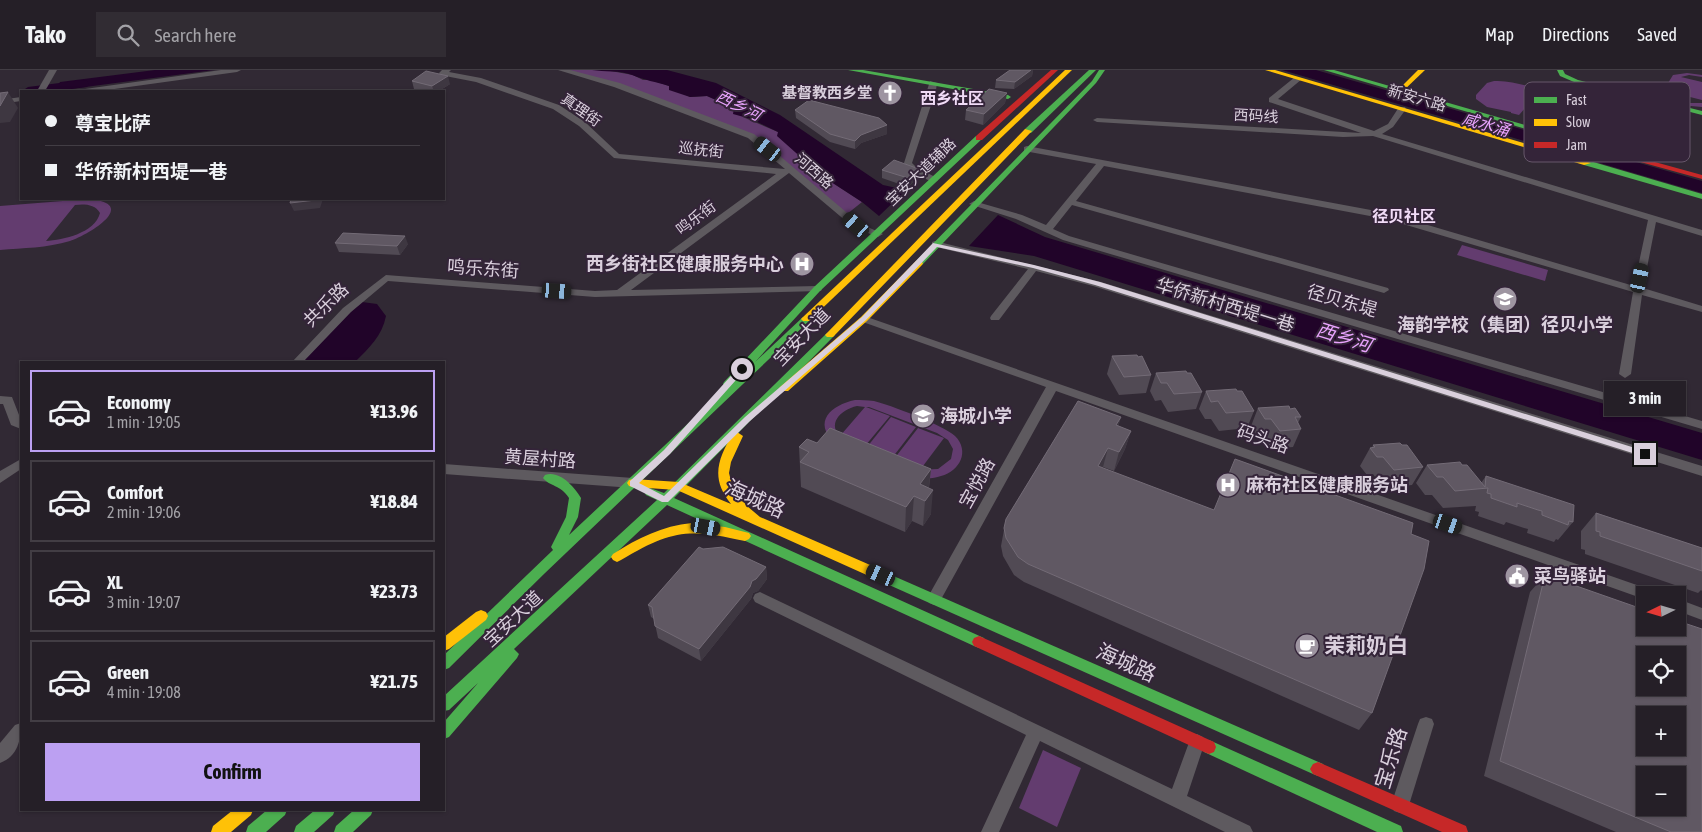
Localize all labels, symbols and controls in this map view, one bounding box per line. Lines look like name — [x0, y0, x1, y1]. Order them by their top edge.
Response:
search box — [96, 12, 446, 57]
text: Tako — [25, 21, 66, 48]
icon: search — [114, 21, 142, 49]
text: Search here — [154, 24, 236, 46]
text: Map — [1485, 24, 1514, 45]
text: Directions — [1542, 24, 1609, 45]
text: Saved — [1637, 24, 1677, 45]
church icon: 基督教西乡堂 — [877, 80, 903, 106]
street label: 新安六路 — [1386, 81, 1448, 114]
legend — [1524, 82, 1690, 162]
place label: 基督教西乡堂 — [782, 84, 872, 101]
water label: 西乡河 — [713, 86, 767, 125]
district label: 西乡社区 — [920, 89, 984, 107]
street label: 真理街 — [558, 90, 605, 129]
text: Fast — [1566, 92, 1587, 108]
street label: 西码线 — [1233, 106, 1279, 125]
water label: 咸水涌 — [1460, 109, 1513, 140]
text: 尊宝比萨 — [75, 112, 151, 134]
text: Slow — [1566, 114, 1591, 130]
car — [751, 134, 784, 164]
street label: 宝安大道辅路 — [882, 134, 959, 209]
text: Jam — [1566, 137, 1587, 153]
street label: 巡抚街 — [678, 139, 724, 160]
street label: 河西路 — [792, 149, 837, 192]
text: 华侨新村西堤一巷 — [75, 160, 227, 182]
street label: 鸣乐街 — [673, 197, 719, 238]
district label: 径贝社区 — [1372, 207, 1436, 225]
car — [839, 209, 872, 241]
hospital icon: 西乡街社区健康服务中心 — [789, 251, 815, 277]
place label: 西乡街社区健康服务中心 — [586, 253, 784, 274]
street label: 鸣乐东街 — [446, 256, 520, 281]
car — [1629, 262, 1650, 294]
street label: 华侨新村西堤一巷 — [1153, 273, 1297, 336]
street label: 共乐路 — [299, 278, 352, 331]
street label: 径贝东堤 — [1305, 281, 1380, 321]
car — [541, 282, 572, 300]
school or university icon: 海韵学校（集团）径贝小学 — [1492, 286, 1518, 312]
street label: 宝安大道 — [769, 303, 834, 370]
place label: 海韵学校（集团）径贝小学 — [1397, 314, 1613, 335]
water label: 西乡河 — [1314, 318, 1378, 357]
route start — [731, 358, 753, 380]
callout: 3 min — [1604, 382, 1686, 416]
icon: car — [47, 389, 92, 434]
text: 3 min — [1629, 389, 1661, 407]
text: Economy — [107, 391, 171, 413]
text: ¥13.96 — [370, 400, 418, 422]
school or university icon: 海城小学 — [910, 403, 936, 429]
place label: 海城小学 — [940, 405, 1012, 426]
text: 1 min · 19:05 — [107, 413, 181, 431]
street label: 码头路 — [1234, 420, 1292, 457]
route end — [1634, 443, 1656, 465]
street label: 黄屋村路 — [503, 446, 577, 471]
street label: 宝悦路 — [954, 454, 999, 511]
hospital icon: 麻布社区健康服务站 — [1215, 472, 1241, 498]
street label: 海城路 — [722, 474, 789, 522]
place label: 麻布社区健康服务站 — [1246, 474, 1408, 495]
icon: car — [47, 479, 92, 524]
text: Comfort — [107, 481, 163, 503]
text: ¥18.84 — [370, 490, 418, 512]
text: 2 min · 19:06 — [107, 503, 181, 521]
car — [1431, 512, 1464, 536]
car — [689, 517, 722, 537]
car — [864, 562, 897, 588]
public building icon: 菜鸟驿站 — [1504, 563, 1530, 589]
place label: 菜鸟驿站 — [1534, 565, 1606, 586]
icon: car — [47, 569, 92, 614]
text: XL — [107, 571, 123, 593]
text: ¥23.73 — [370, 580, 418, 602]
street label: 宝安大道 — [479, 586, 546, 651]
north arrow — [1636, 586, 1686, 636]
map controls — [1636, 586, 1686, 816]
text: 3 min · 19:07 — [107, 593, 181, 611]
cafe icon: 茉莉奶白 — [1294, 633, 1320, 659]
place label: 茉莉奶白 — [1324, 633, 1408, 657]
street label: 海城路 — [1093, 638, 1160, 686]
button: locate — [1636, 646, 1686, 696]
icon: car — [47, 659, 92, 704]
text: Green — [107, 661, 149, 683]
text: ¥21.75 — [370, 670, 418, 692]
text: 4 min · 19:08 — [107, 683, 181, 701]
button: + — [1636, 706, 1686, 756]
street label: 宝乐路 — [1369, 724, 1411, 791]
button: Confirm — [45, 743, 420, 801]
button: − — [1636, 766, 1686, 816]

